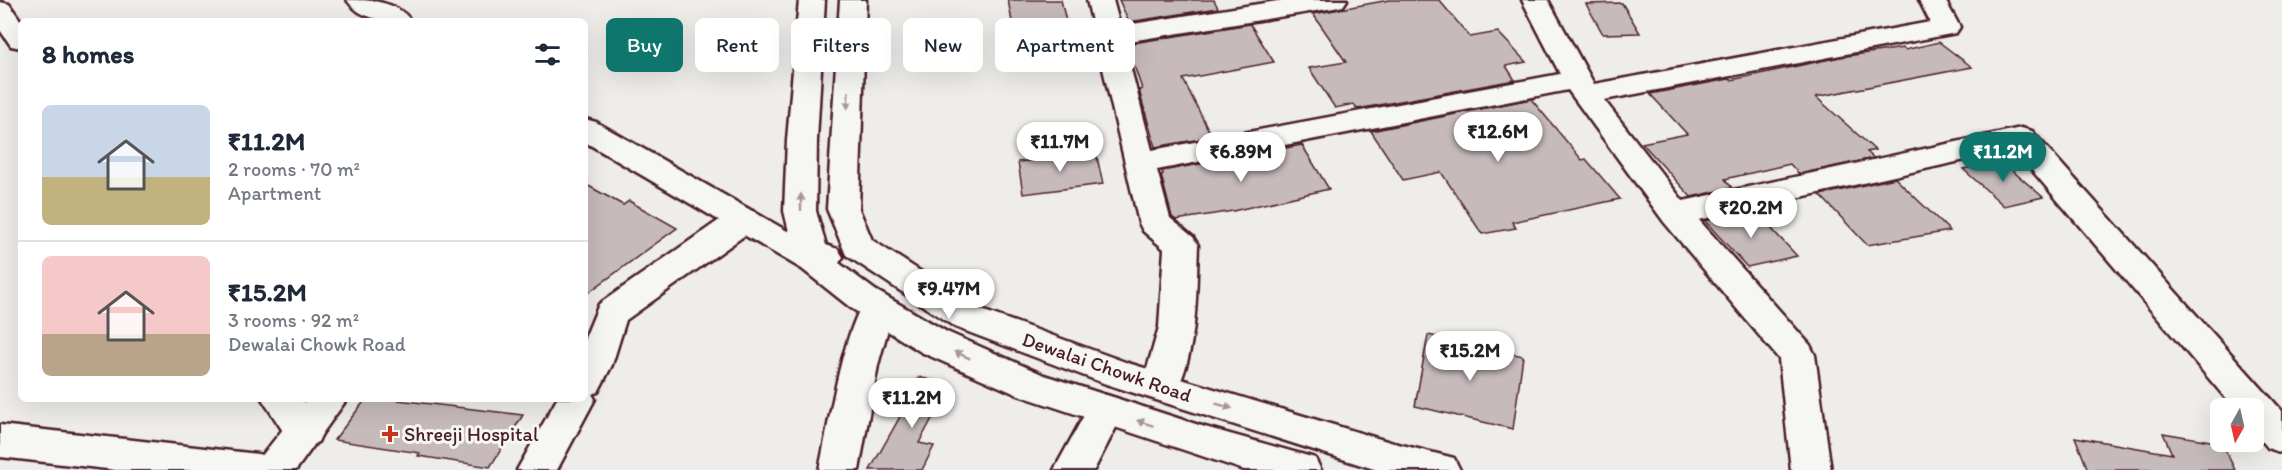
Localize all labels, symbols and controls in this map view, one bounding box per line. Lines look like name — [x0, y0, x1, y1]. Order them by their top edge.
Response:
chip: Buy — [606, 18, 683, 72]
chip: Rent — [695, 18, 779, 72]
chip: Filters — [791, 18, 891, 72]
chip: New — [903, 18, 983, 72]
chip: Apartment — [995, 18, 1135, 72]
text: 8 homes — [42, 38, 134, 70]
icon: filters — [531, 38, 564, 71]
one-way arrow — [844, 91, 853, 110]
pin: ₹12.6M — [1449, 112, 1547, 163]
text: ₹12.6M — [1468, 119, 1528, 143]
pin: ₹11.7M — [1011, 122, 1109, 173]
text: ₹11.2M — [228, 125, 305, 157]
icon: home — [90, 129, 162, 201]
text: ₹11.7M — [1031, 129, 1089, 153]
pin: ₹6.89M — [1192, 132, 1290, 183]
pin: ₹11.2M — [1954, 132, 2052, 183]
text: ₹6.89M — [1210, 139, 1272, 163]
text: ₹11.2M — [1973, 139, 2033, 163]
text: 2 rooms · 70 m² — [228, 157, 360, 181]
text: Apartment — [228, 181, 321, 205]
pin: ₹20.2M — [1702, 188, 1800, 239]
one-way arrow — [796, 192, 806, 211]
text: ₹20.2M — [1719, 195, 1783, 219]
pin: ₹9.47M — [900, 269, 998, 320]
text: ₹15.2M — [228, 276, 307, 308]
text: ₹9.47M — [918, 276, 980, 300]
icon: home — [90, 280, 162, 352]
text: 3 rooms · 92 m² — [228, 308, 359, 332]
street label: Dewalai Chowk Road — [1019, 327, 1195, 407]
pin: ₹15.2M — [1421, 331, 1519, 382]
text: Dewalai Chowk Road — [228, 332, 406, 356]
text: ₹15.2M — [1440, 338, 1500, 362]
one-way arrow — [954, 350, 971, 359]
pin: ₹11.2M — [863, 378, 961, 429]
text: ₹11.2M — [882, 385, 942, 409]
north arrow — [2210, 398, 2264, 452]
map controls — [2210, 398, 2264, 452]
one-way arrow — [1215, 402, 1233, 412]
one-way arrow — [1136, 418, 1154, 427]
place label: Shreeji Hospital — [404, 422, 539, 446]
marker: Shreeji Hospital — [381, 425, 399, 443]

